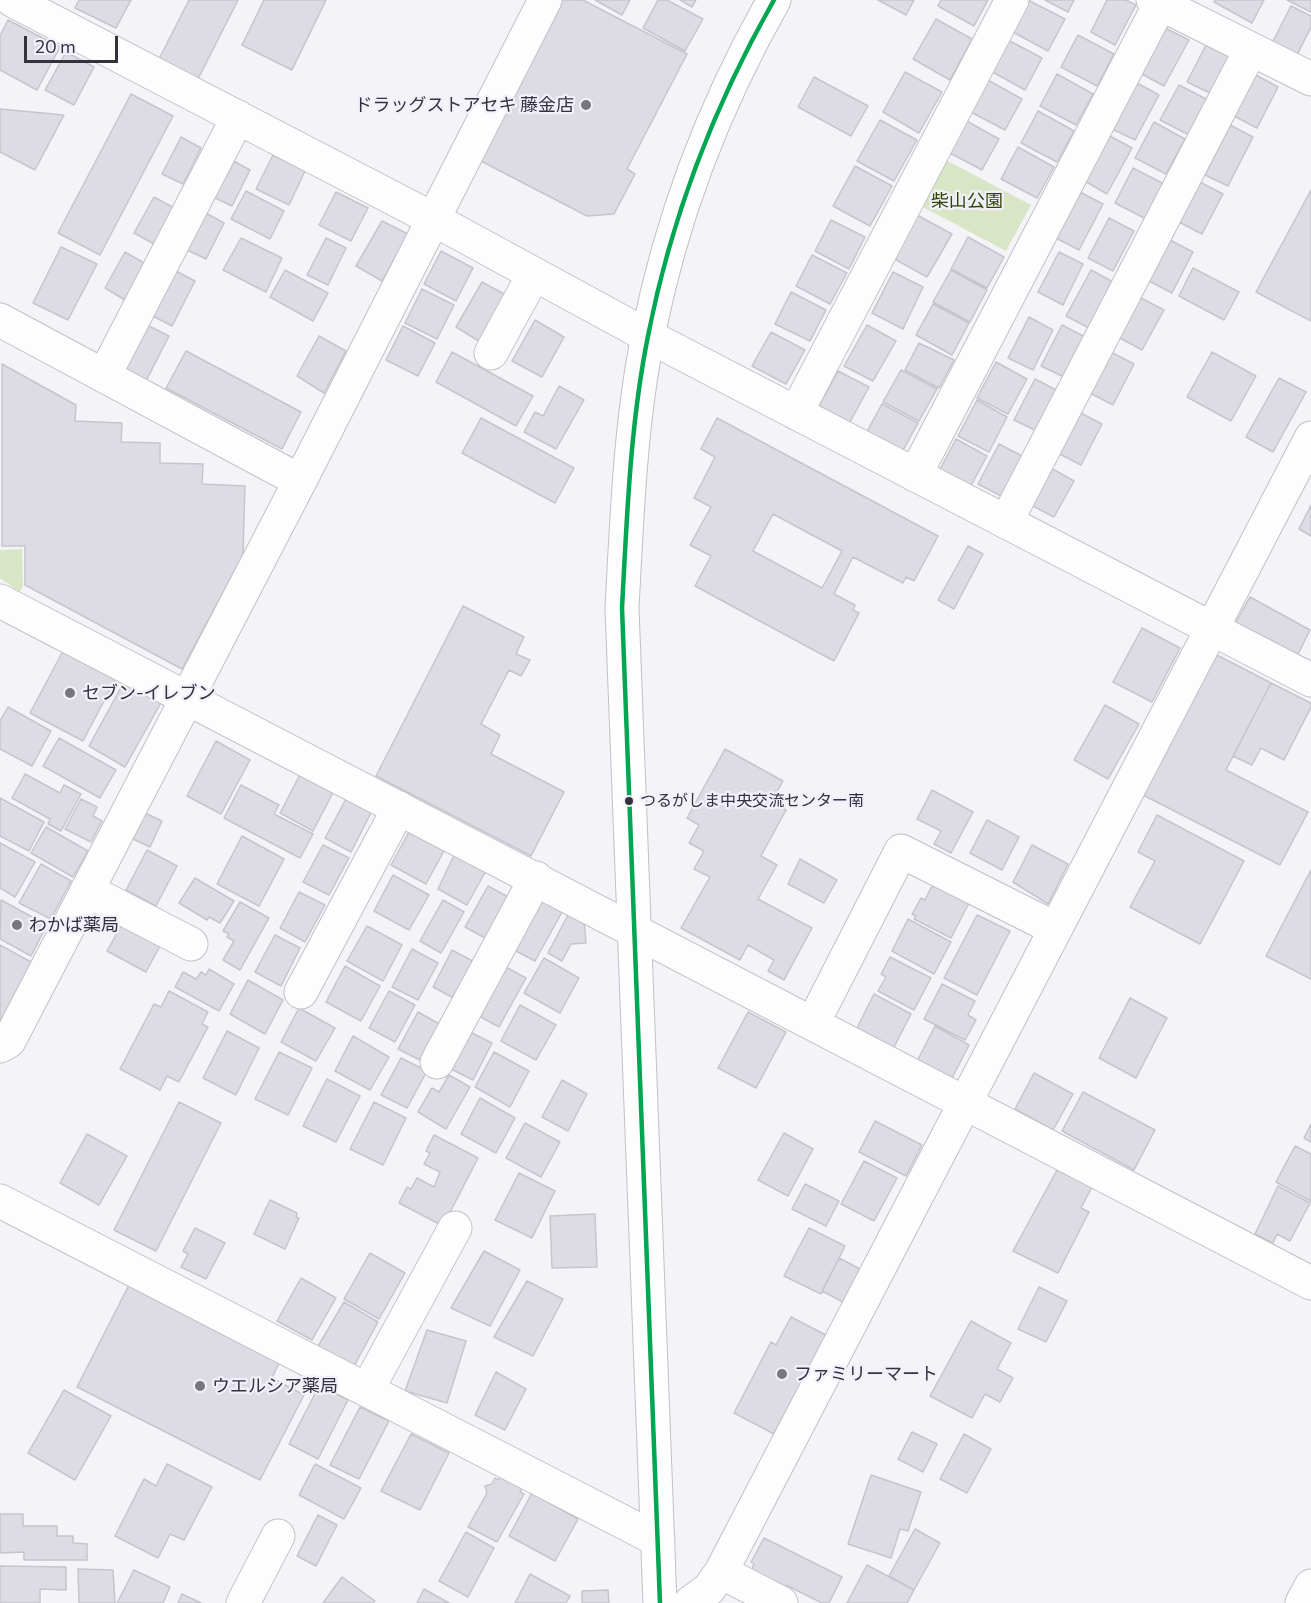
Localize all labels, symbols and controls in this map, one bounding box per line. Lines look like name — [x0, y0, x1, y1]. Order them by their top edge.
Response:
scale bar — [27, 24, 122, 62]
text: 20 m — [35, 35, 76, 57]
place label: ドラッグストアセキ 藤金店 — [355, 94, 574, 116]
marker: ドラッグストアセキ 藤金店 — [579, 98, 593, 112]
park label: 柴山公園 — [931, 190, 1003, 212]
place label: セブン-イレブン — [82, 682, 216, 704]
marker: セブン-イレブン — [63, 686, 77, 700]
place label: つるがしま中央交流センター南 — [640, 791, 864, 811]
marker: つるがしま中央交流センター南 — [623, 795, 635, 807]
place label: わかば薬局 — [29, 914, 119, 936]
marker: わかば薬局 — [10, 918, 24, 932]
place label: ファミリーマート — [794, 1363, 938, 1385]
marker: ファミリーマート — [775, 1367, 789, 1381]
place label: ウエルシア薬局 — [212, 1375, 338, 1397]
marker: ウエルシア薬局 — [193, 1379, 207, 1393]

